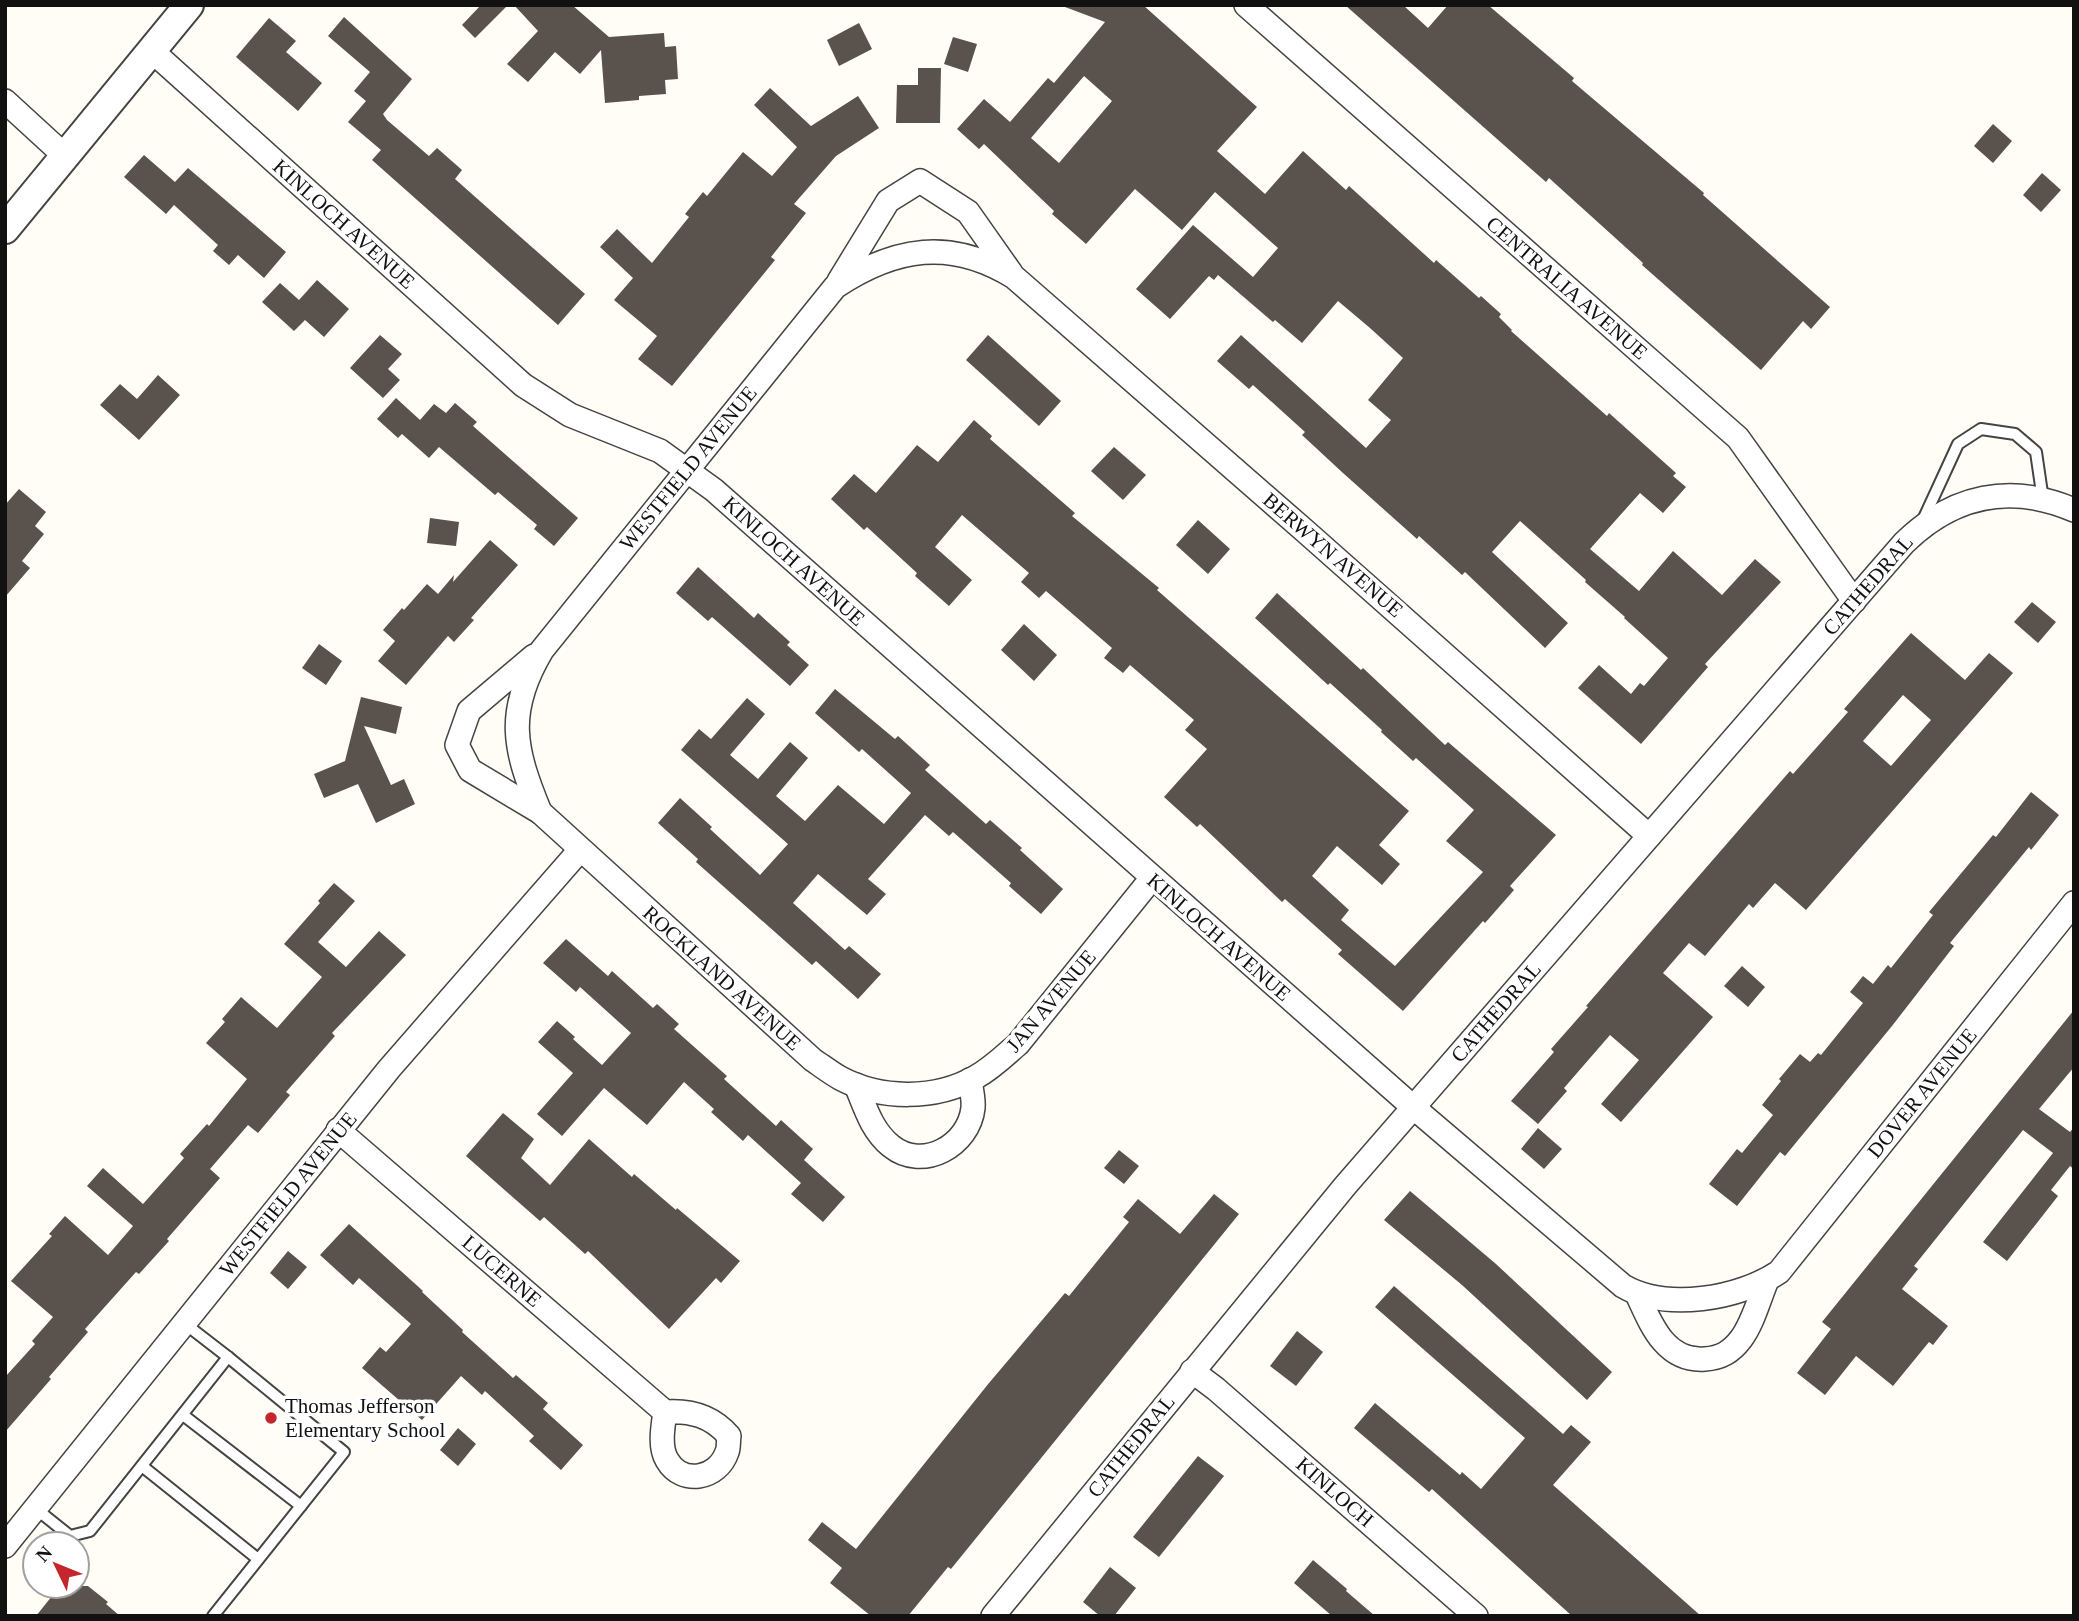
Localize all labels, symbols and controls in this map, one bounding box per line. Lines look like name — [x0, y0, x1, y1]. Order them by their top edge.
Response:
street label: KINLOCH AVENUE — [268, 154, 420, 294]
street label: CENTRALIA AVENUE — [1482, 212, 1652, 364]
street label: WESTFIELD AVENUE — [614, 381, 762, 555]
street label: BERWYN AVENUE — [1258, 488, 1408, 622]
street label: KINLOCH AVENUE — [718, 491, 870, 631]
street label: CATHEDRAL — [1818, 530, 1918, 640]
street label: KINLOCH AVENUE — [1142, 868, 1296, 1006]
street label: ROCKLAND AVENUE — [638, 901, 806, 1055]
street label: JAN AVENUE — [1001, 945, 1101, 1057]
street label: CATHEDRAL — [1446, 957, 1546, 1067]
street label: DOVER AVENUE — [1862, 1023, 1982, 1163]
street label: WESTFIELD AVENUE — [214, 1107, 362, 1281]
street label: LUCERNE — [458, 1230, 546, 1312]
street label: CATHEDRAL — [1082, 1390, 1180, 1502]
place label: Thomas Jefferson Elementary School — [285, 1394, 446, 1442]
marker: Thomas Jefferson Elementary School — [263, 1410, 279, 1426]
street label: KINLOCH — [1291, 1452, 1379, 1532]
north arrow — [21, 1530, 91, 1600]
text: N — [32, 1541, 56, 1566]

